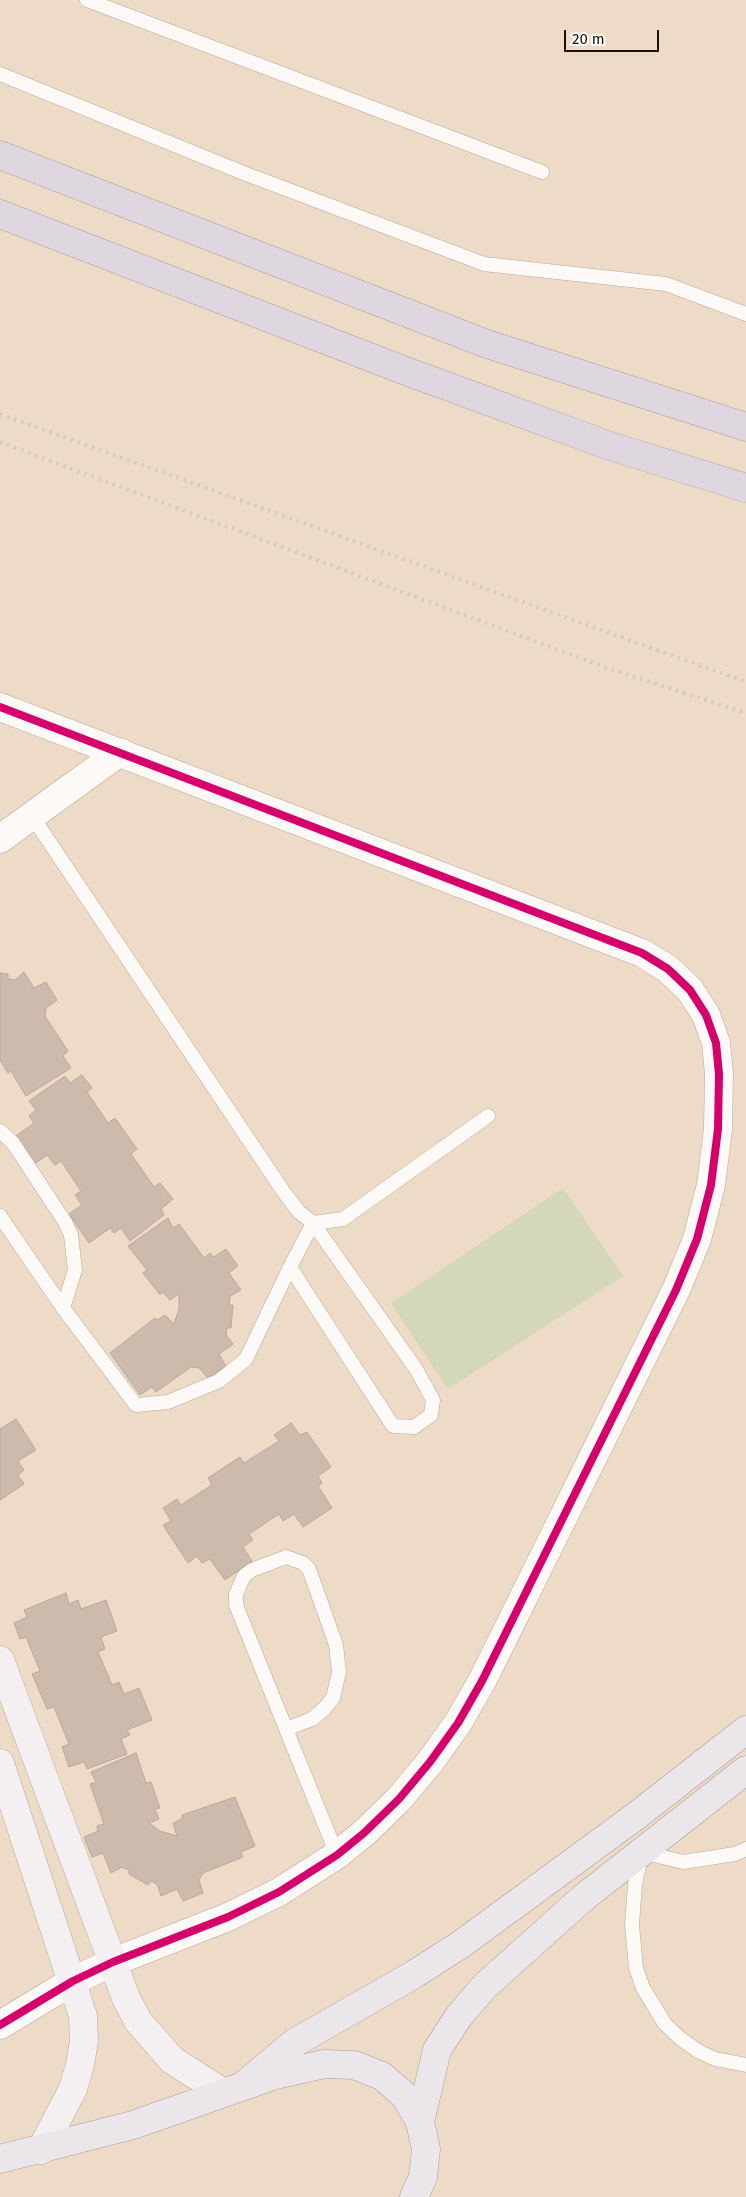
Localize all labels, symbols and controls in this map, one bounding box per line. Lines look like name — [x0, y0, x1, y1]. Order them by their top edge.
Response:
scale bar — [566, 20, 661, 52]
text: 20 m — [572, 30, 605, 48]

